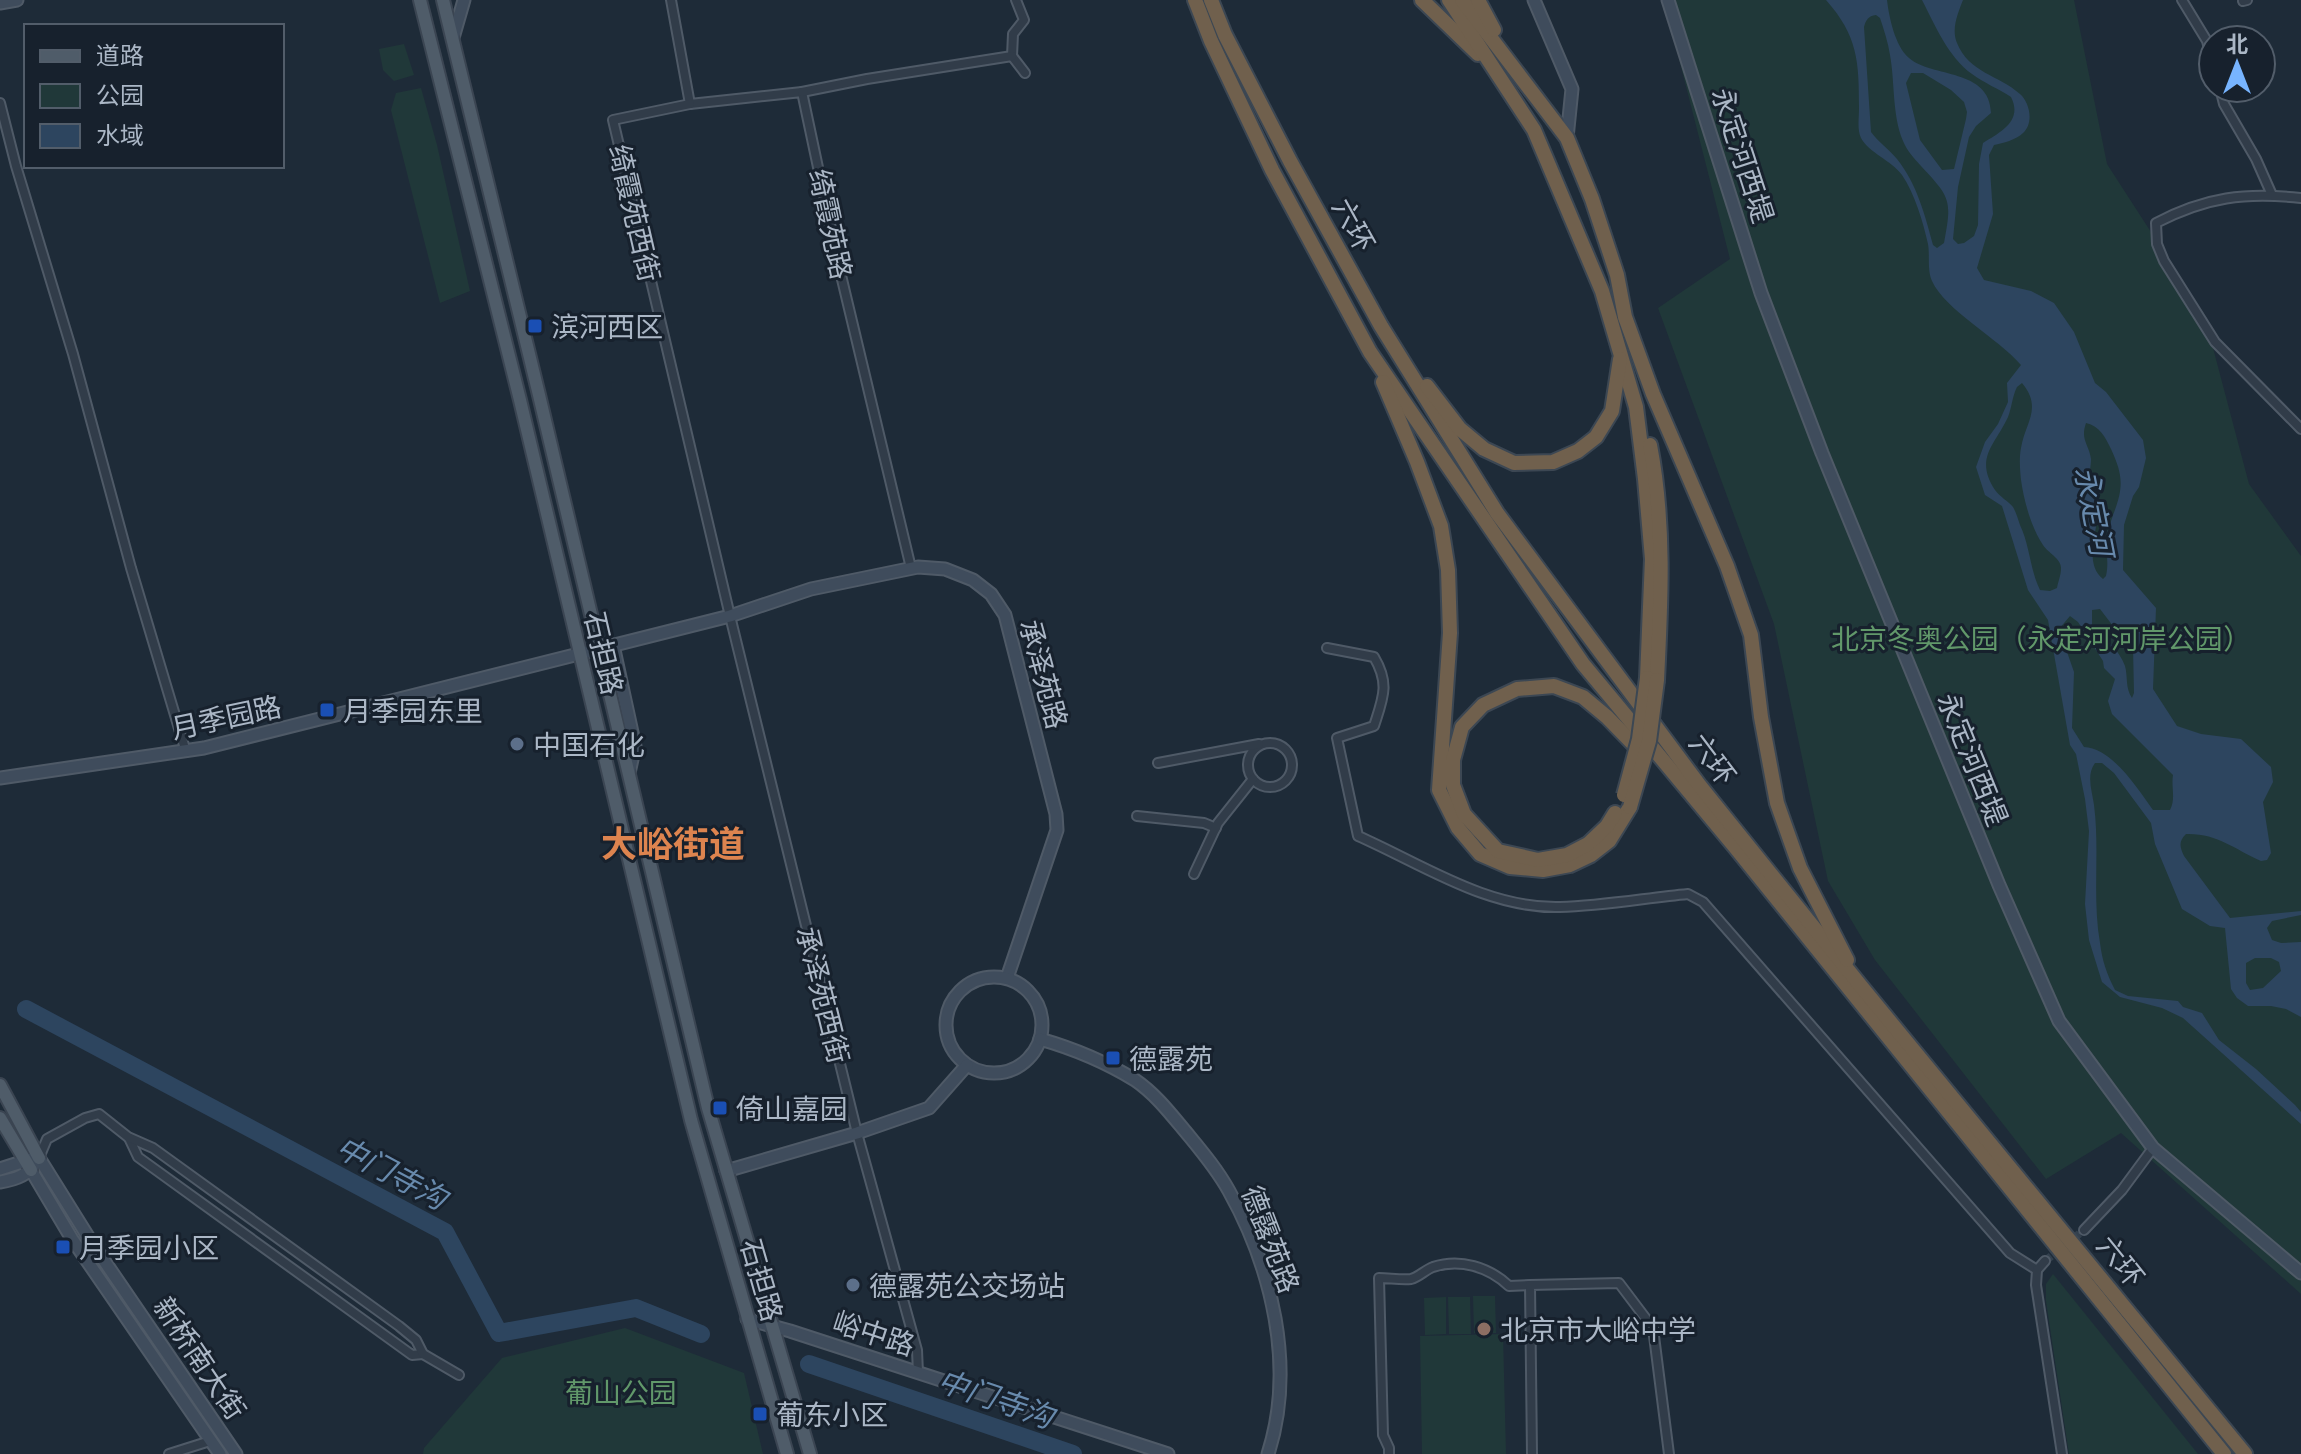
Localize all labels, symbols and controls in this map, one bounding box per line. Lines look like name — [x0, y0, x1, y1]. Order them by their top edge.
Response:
legend — [24, 24, 284, 168]
north arrow — [2197, 24, 2277, 104]
text: 北 — [2226, 30, 2248, 58]
text: 道路 — [96, 40, 144, 71]
text: 公园 — [96, 80, 144, 111]
street label: 永定河西堤 — [1704, 83, 1782, 227]
text: 水域 — [96, 120, 144, 151]
street label: 绮霞苑西街 — [601, 141, 669, 285]
street label: 绮霞苑路 — [801, 165, 861, 283]
street label: 六环 — [1324, 192, 1384, 258]
place label: 滨河西区 — [551, 308, 663, 345]
marker: 滨河西区 — [526, 317, 544, 335]
water label: 永定河 — [2067, 463, 2124, 564]
street label: 石担路 — [577, 608, 631, 698]
street label: 承泽苑路 — [1012, 615, 1076, 733]
park label: 北京冬奥公园（永定河河岸公园） — [1831, 620, 2251, 657]
street label: 月季园路 — [167, 687, 285, 747]
street label: 永定河西堤 — [1930, 687, 2016, 831]
place label: 月季园东里 — [343, 692, 483, 729]
marker: 月季园东里 — [318, 701, 336, 719]
street label: 六环 — [1681, 725, 1745, 793]
place label: 中国石化 — [533, 726, 645, 763]
marker: 中国石化 — [508, 735, 526, 753]
district label: 大峪街道 — [601, 820, 745, 867]
street label: 承泽苑西街 — [788, 923, 858, 1067]
place label: 德露苑 — [1129, 1040, 1213, 1077]
marker: 德露苑 — [1104, 1049, 1122, 1067]
place label: 倚山嘉园 — [736, 1090, 848, 1127]
marker: 倚山嘉园 — [711, 1099, 729, 1117]
water label: 中门寺沟 — [330, 1127, 457, 1219]
street label: 德露苑路 — [1234, 1180, 1308, 1298]
street label: 六环 — [2089, 1228, 2153, 1294]
place label: 月季园小区 — [79, 1229, 219, 1266]
street label: 石担路 — [733, 1235, 791, 1325]
marker: 月季园小区 — [54, 1238, 72, 1256]
place label: 德露苑公交场站 — [869, 1267, 1065, 1304]
marker: 德露苑公交场站 — [844, 1276, 862, 1294]
street label: 新桥南大街 — [146, 1290, 254, 1426]
street label: 峪中路 — [828, 1302, 920, 1364]
place label: 北京市大峪中学 — [1500, 1311, 1696, 1348]
marker: 北京市大峪中学 — [1475, 1320, 1493, 1338]
water label: 中门寺沟 — [933, 1360, 1062, 1437]
park label: 葡山公园 — [565, 1374, 677, 1411]
place label: 葡东小区 — [776, 1396, 888, 1433]
marker: 葡东小区 — [751, 1405, 769, 1423]

